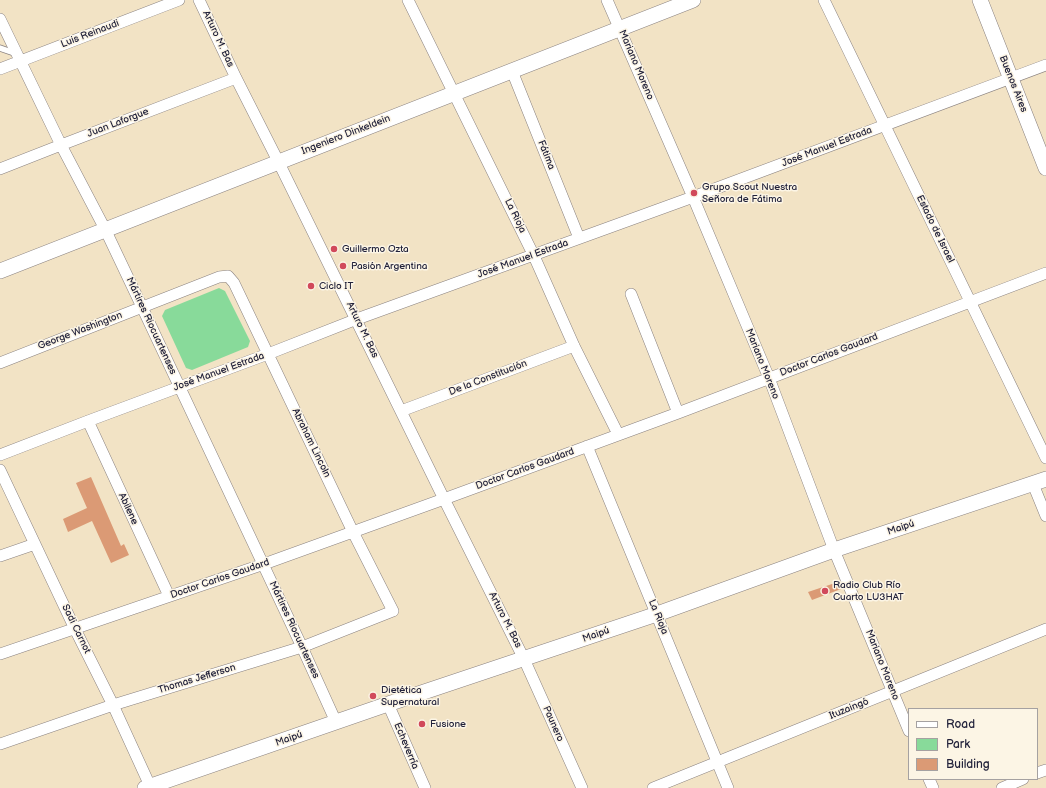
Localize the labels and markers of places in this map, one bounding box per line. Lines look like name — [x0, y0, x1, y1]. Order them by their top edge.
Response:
place label: Grupo Scout Nuestra Señora de Fátima — [702, 181, 797, 204]
marker: Grupo Scout Nuestra Señora de Fátima — [689, 188, 699, 198]
place label: Guillermo Ozta — [342, 243, 409, 255]
marker: Guillermo Ozta — [329, 244, 339, 254]
place label: Pasión Argentina — [351, 260, 427, 272]
marker: Pasión Argentina — [338, 261, 348, 271]
place label: Ciclo IT — [319, 280, 353, 292]
marker: Ciclo IT — [306, 281, 316, 291]
place label: Radio Club Río Cuarto LU3HAT — [833, 579, 904, 602]
marker: Radio Club Río Cuarto LU3HAT — [820, 586, 830, 596]
place label: Dietética Supernatural — [381, 684, 439, 708]
marker: Dietética Supernatural — [368, 691, 378, 701]
place label: Fusione — [430, 718, 466, 730]
marker: Fusione — [417, 719, 427, 729]

